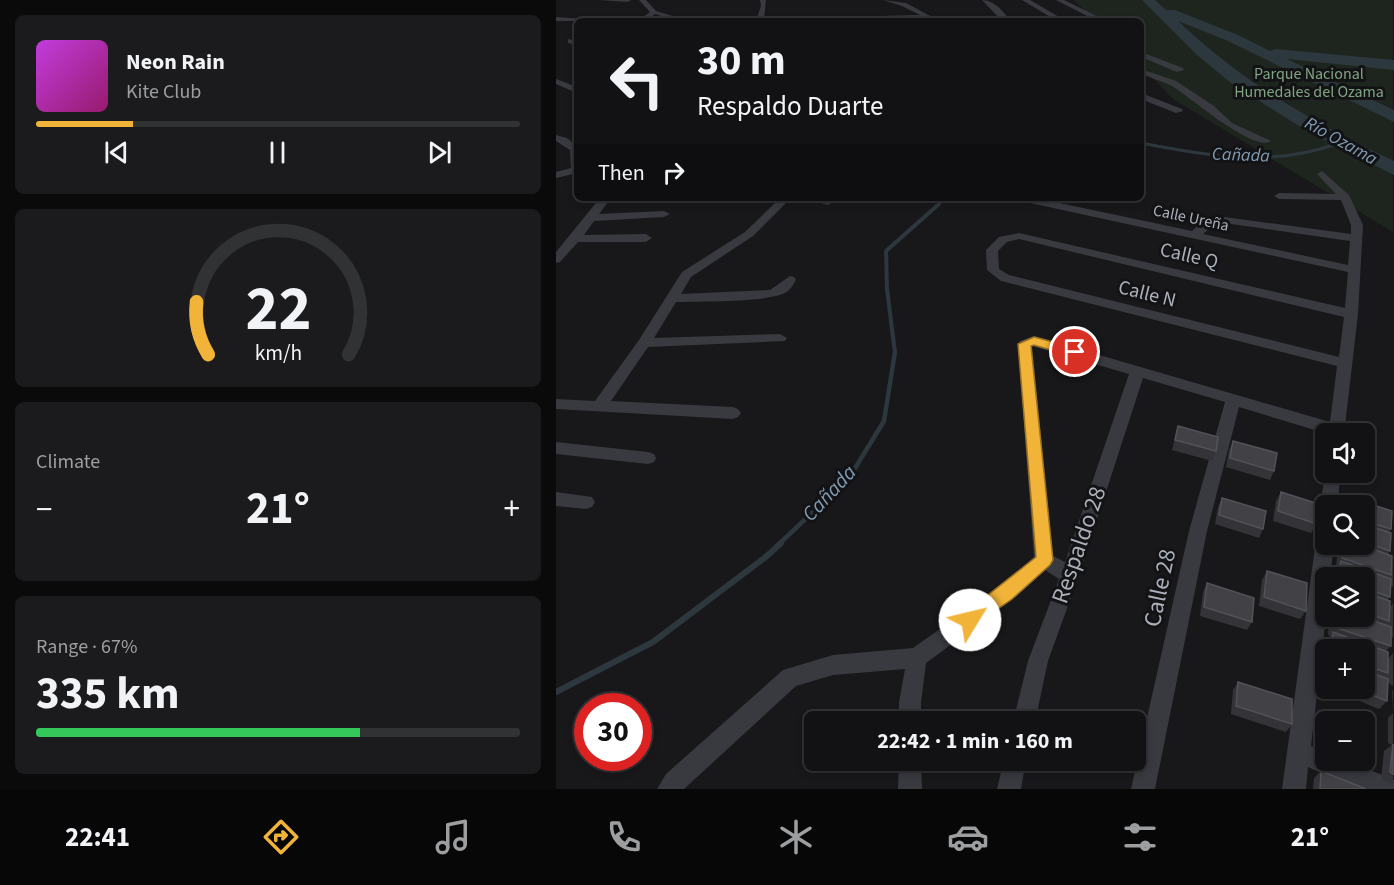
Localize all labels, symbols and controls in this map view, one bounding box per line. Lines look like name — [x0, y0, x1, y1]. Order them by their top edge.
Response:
text: 30 m — [697, 31, 786, 91]
icon: left — [598, 42, 676, 120]
text: Neon Rain — [126, 46, 225, 78]
park label: Parque Nacional Humedales del Ozama — [1234, 63, 1384, 103]
text: Kite Club — [126, 78, 201, 106]
text: Respaldo Duarte — [697, 87, 883, 126]
water label: Río Ozama — [1300, 111, 1382, 171]
icon: previous — [100, 136, 133, 169]
icon: pause — [261, 136, 294, 169]
icon: next — [423, 136, 456, 169]
water label: Cañada — [1212, 141, 1271, 169]
icon: right — [657, 156, 690, 189]
text: Then — [598, 157, 645, 189]
street label: Calle Ureña — [1151, 199, 1231, 237]
street label: Calle Q — [1157, 236, 1221, 276]
text: 22 — [245, 265, 311, 354]
street label: Calle N — [1115, 273, 1179, 315]
pin — [1049, 326, 1100, 377]
icon: arrive — [1058, 335, 1091, 368]
text: km/h — [254, 338, 302, 369]
map controls — [1315, 423, 1375, 771]
button: sound — [1315, 423, 1375, 483]
text: Climate — [36, 448, 100, 476]
water label: Cañada — [795, 458, 863, 528]
text: 21° — [246, 477, 310, 541]
street label: Respaldo 28 — [1043, 482, 1115, 608]
text: − — [36, 486, 52, 533]
text: + — [504, 486, 520, 533]
button: search — [1315, 495, 1375, 555]
street label: Calle 28 — [1135, 546, 1185, 630]
button: layers — [1315, 567, 1375, 627]
position arrow — [938, 588, 1002, 652]
text: Range · 67% — [36, 633, 137, 661]
button: + — [1315, 639, 1375, 699]
text: 335 km — [36, 662, 180, 726]
speed limit sign: 30 — [574, 693, 652, 771]
button: − — [1315, 711, 1375, 771]
text: 22:42 · 1 min · 160 m — [877, 725, 1073, 757]
icon: directions — [260, 816, 302, 858]
icon: music — [432, 816, 474, 858]
icon: phone — [603, 816, 645, 858]
icon: climate — [775, 816, 817, 858]
icon: car — [947, 816, 989, 858]
icon: filters — [1119, 816, 1161, 858]
text: 22:41 — [65, 818, 130, 857]
text: 21° — [1291, 818, 1329, 857]

